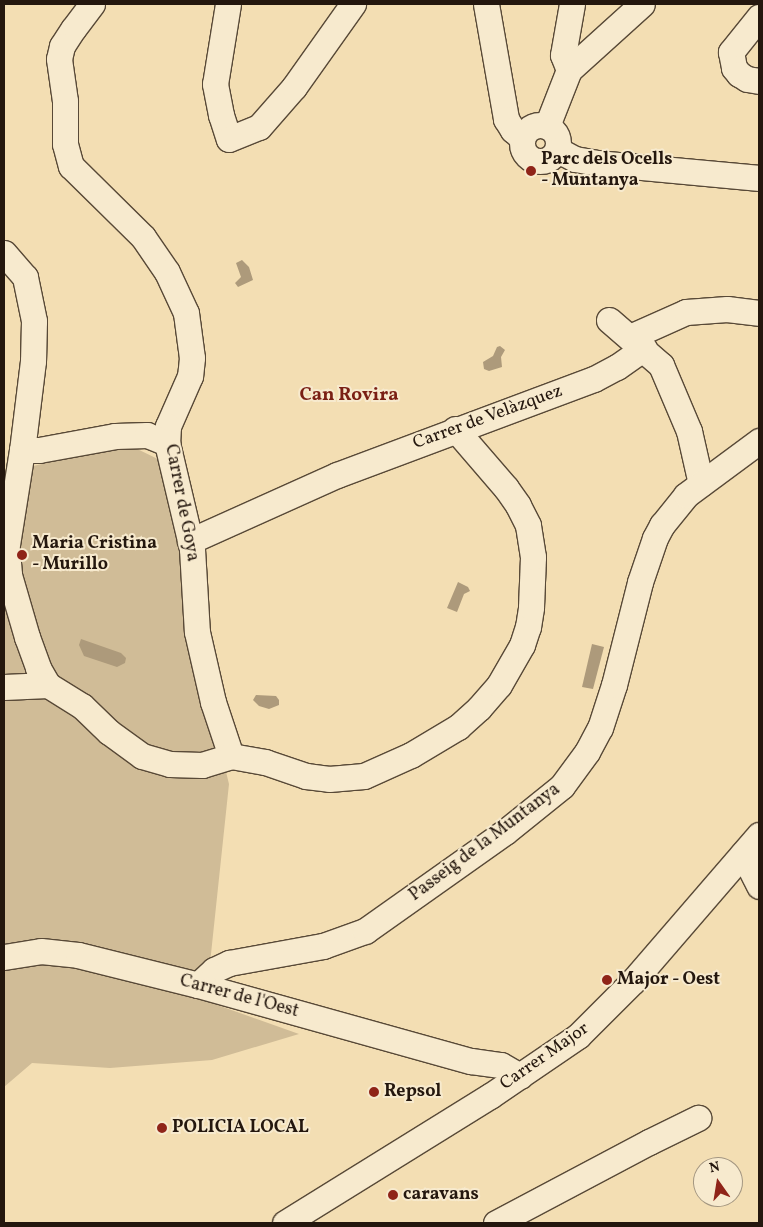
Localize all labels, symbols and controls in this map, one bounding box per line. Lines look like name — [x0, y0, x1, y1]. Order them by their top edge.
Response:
place label: Parc dels Ocells - Muntanya — [541, 150, 673, 192]
marker: Parc dels Ocells - Muntanya — [525, 165, 537, 177]
street label: Carrer de Velàzquez — [410, 381, 566, 455]
district label: Can Rovira — [299, 385, 399, 407]
street label: Carrer de Goya — [159, 443, 203, 563]
place label: Maria Cristina - Murillo — [32, 534, 157, 576]
marker: Maria Cristina - Murillo — [16, 549, 28, 561]
street label: Passeig de la Muntanya — [405, 779, 565, 907]
place label: Major - Oest — [617, 969, 721, 991]
street label: Carrer de l'Oest — [177, 971, 301, 1023]
marker: Major - Oest — [601, 974, 613, 986]
street label: Carrer Major — [496, 1018, 594, 1096]
place label: Repsol — [384, 1081, 441, 1103]
marker: Repsol — [368, 1086, 380, 1098]
place label: POLICIA LOCAL — [172, 1117, 309, 1139]
marker: POLICIA LOCAL — [156, 1122, 168, 1134]
north arrow — [693, 1157, 743, 1207]
text: N — [708, 1157, 722, 1178]
place label: caravans — [403, 1184, 479, 1206]
marker: caravans — [387, 1189, 399, 1201]

